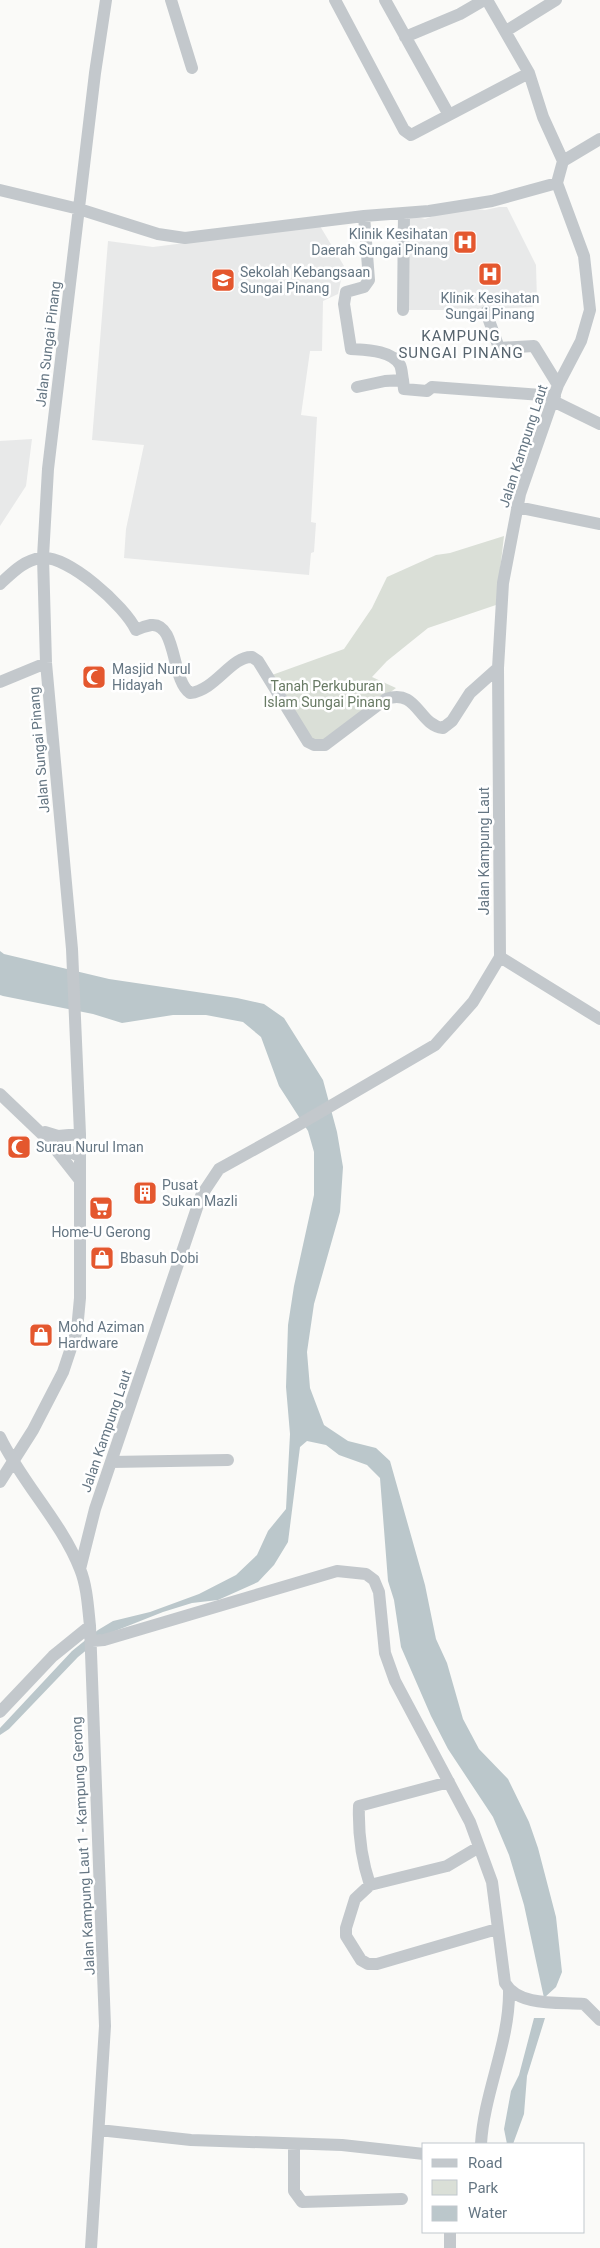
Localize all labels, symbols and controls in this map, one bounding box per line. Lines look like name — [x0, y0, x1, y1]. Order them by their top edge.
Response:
place label: Klinik Kesihatan Daerah Sungai Pinang — [311, 226, 448, 258]
hospital icon: Klinik Kesihatan Daerah Sungai Pinang — [452, 229, 478, 255]
hospital icon: Klinik Kesihatan Sungai Pinang — [477, 261, 503, 287]
place label: Sekolah Kebangsaan Sungai Pinang — [240, 264, 370, 296]
school or university icon: Sekolah Kebangsaan Sungai Pinang — [210, 267, 236, 293]
street label: Jalan Sungai Pinang — [32, 280, 64, 408]
place label: Klinik Kesihatan Sungai Pinang — [440, 290, 540, 322]
district label: KAMPUNG SUNGAI PINANG — [398, 327, 524, 362]
street label: Jalan Kampung Laut — [496, 382, 551, 510]
place label: Masjid Nurul Hidayah — [112, 661, 191, 693]
mosque icon: Masjid Nurul Hidayah — [81, 664, 107, 690]
park label: Tanah Perkuburan Islam Sungai Pinang — [263, 678, 391, 710]
street label: Jalan Sungai Pinang — [26, 686, 52, 814]
street label: Jalan Kampung Laut — [476, 786, 492, 915]
mosque icon: Surau Nurul Iman — [6, 1134, 32, 1160]
place label: Surau Nurul Iman — [36, 1139, 144, 1155]
place label: Pusat Sukan Mazli — [162, 1177, 238, 1209]
building icon: Pusat Sukan Mazli — [132, 1180, 158, 1206]
supermarket icon: Home-U Gerong — [88, 1195, 114, 1221]
place label: Home-U Gerong — [51, 1224, 151, 1240]
shop icon: Bbasuh Dobi — [89, 1245, 115, 1271]
place label: Bbasuh Dobi — [120, 1250, 199, 1266]
place label: Mohd Aziman Hardware — [58, 1319, 144, 1351]
shop icon: Mohd Aziman Hardware — [28, 1322, 54, 1348]
street label: Jalan Kampung Laut — [78, 1367, 135, 1494]
street label: Jalan Kampung Laut 1 - Kampung Gerong — [68, 1716, 98, 1976]
legend — [422, 2143, 585, 2233]
text: Road — [468, 2154, 502, 2172]
text: Park — [468, 2179, 499, 2197]
text: Water — [468, 2204, 507, 2222]

